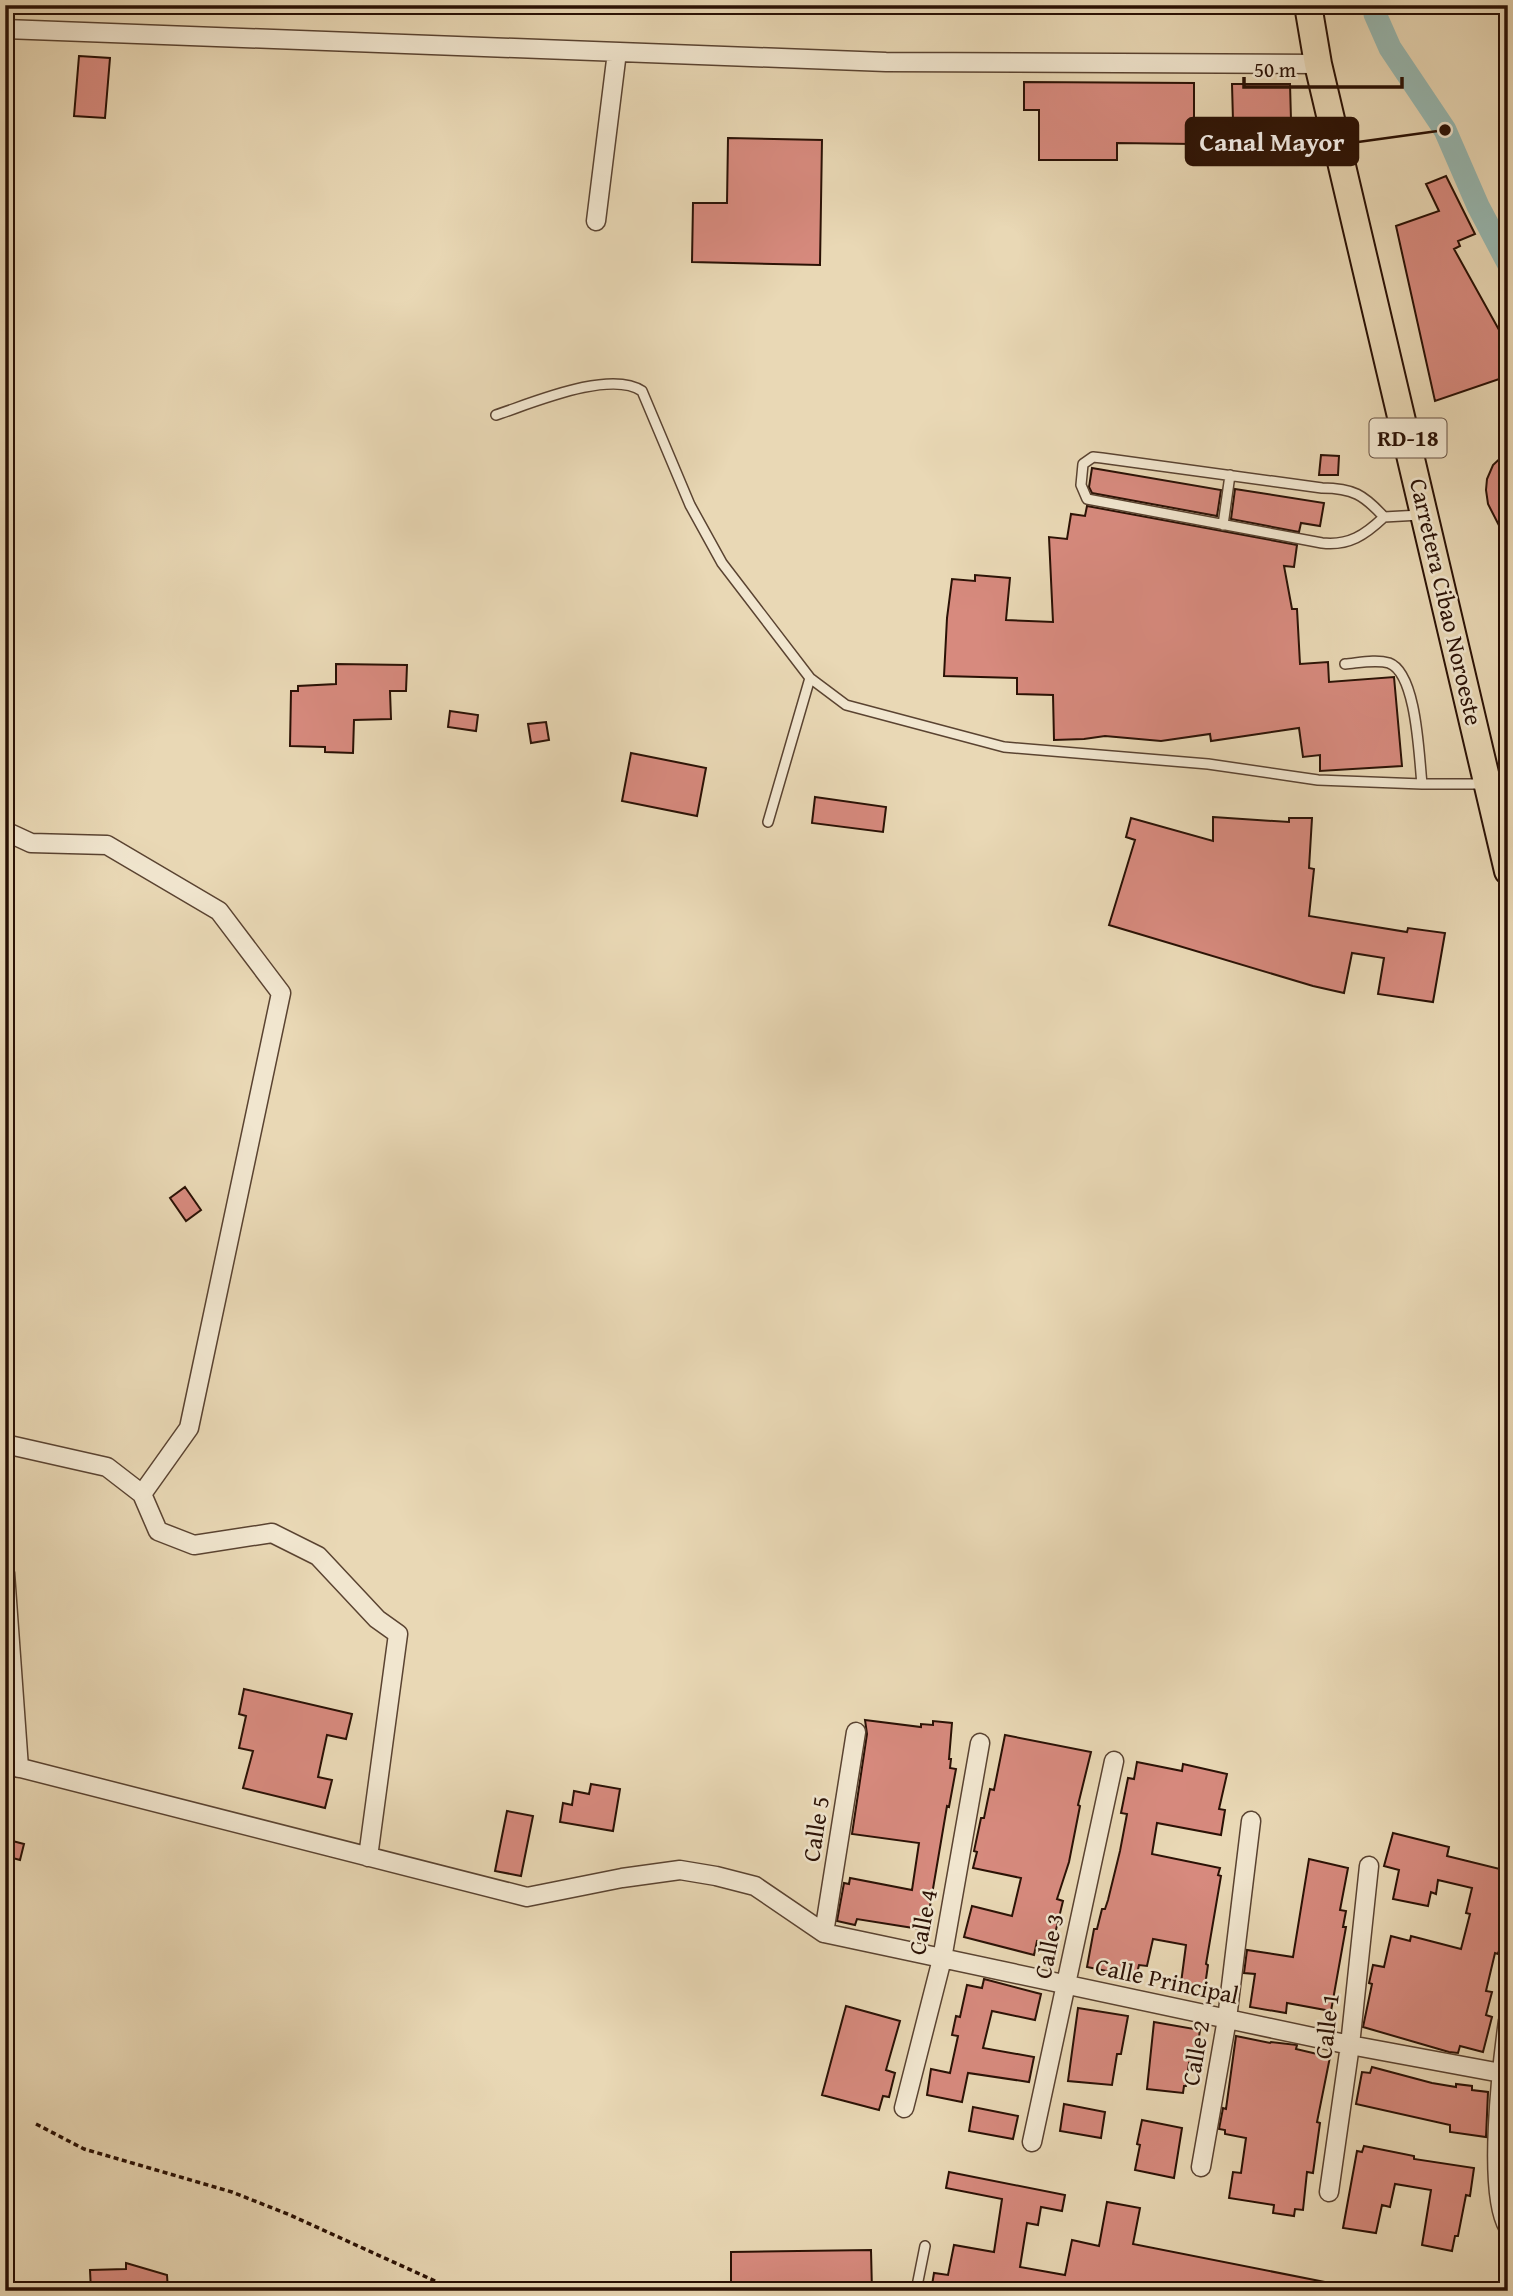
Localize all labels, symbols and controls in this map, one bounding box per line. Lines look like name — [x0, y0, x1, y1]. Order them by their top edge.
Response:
scale bar — [1244, 46, 1401, 90]
text: 50 m — [1254, 54, 1296, 85]
callout: Canal Mayor — [1186, 118, 1358, 165]
text: Canal Mayor — [1200, 122, 1344, 161]
road number: RD-18 — [1370, 418, 1446, 458]
street label: Carretera Cibao Noroeste — [1401, 475, 1492, 729]
street label: Calle 5 — [793, 1794, 838, 1864]
street label: Calle 4 — [899, 1886, 946, 1958]
street label: Calle 3 — [1025, 1910, 1072, 1982]
street label: Calle Principal — [1092, 1948, 1242, 2013]
street label: Calle 1 — [1305, 1991, 1348, 2061]
street label: Calle 2 — [1173, 2017, 1218, 2088]

